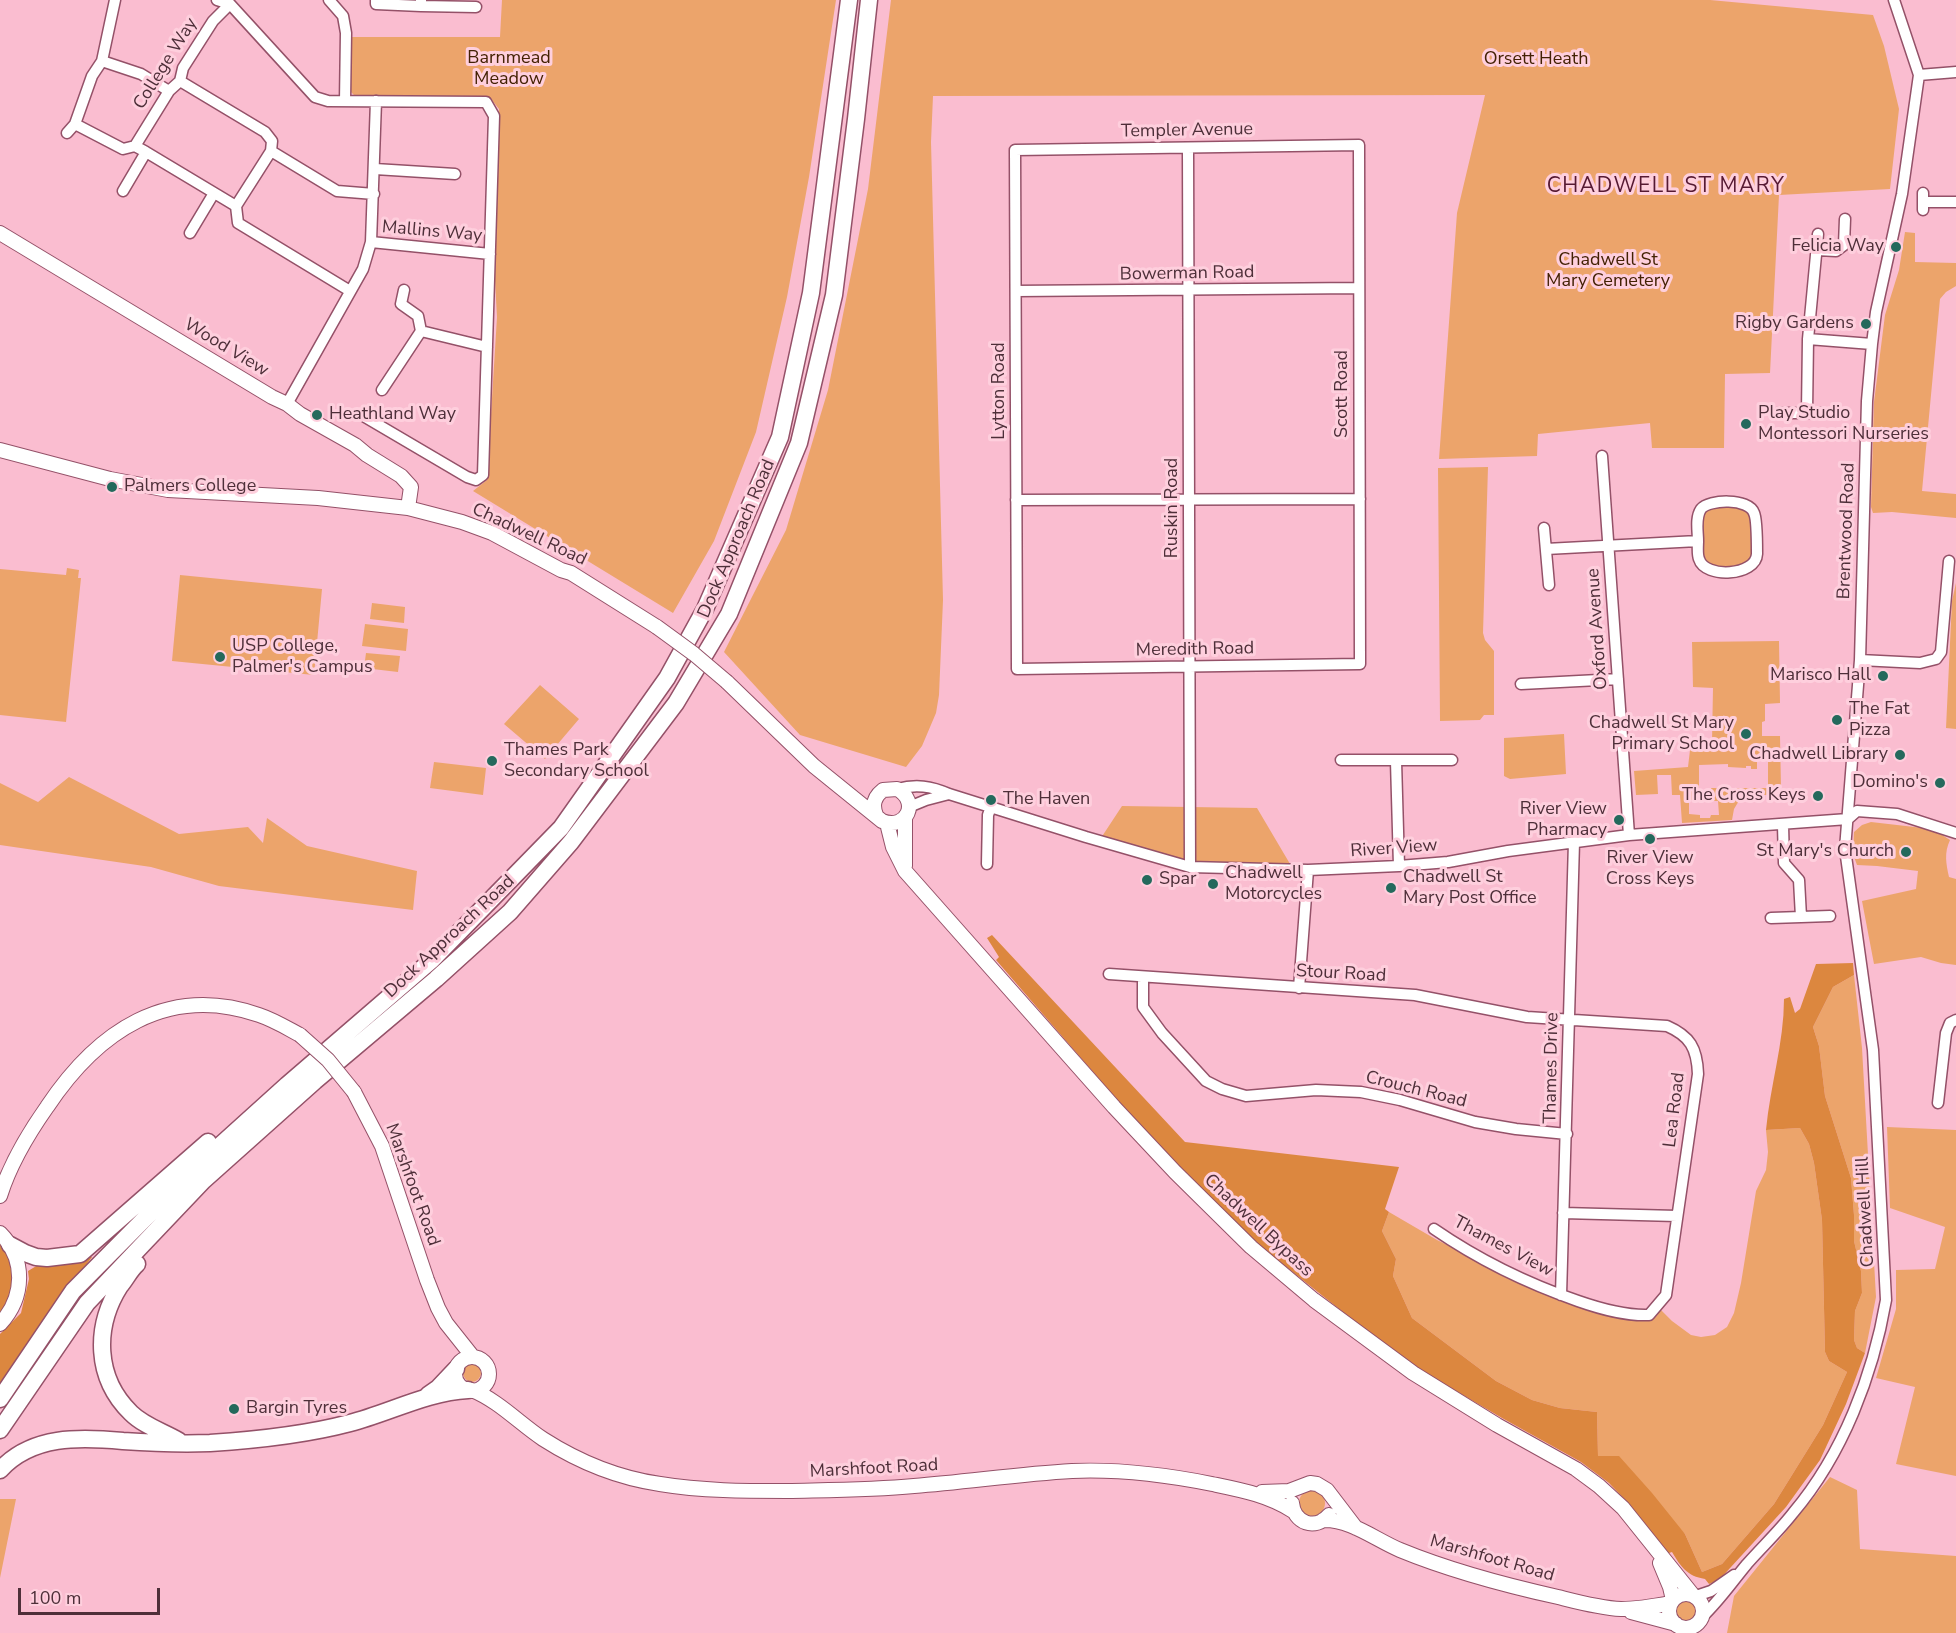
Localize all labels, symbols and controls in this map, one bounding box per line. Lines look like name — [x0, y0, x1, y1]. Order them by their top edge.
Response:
street label: College Way — [129, 14, 203, 114]
park label: Barnmead Meadow — [467, 48, 551, 90]
park label: Orsett Heath — [1484, 49, 1588, 71]
street label: Templer Avenue — [1121, 119, 1253, 143]
district label: CHADWELL ST MARY — [1547, 174, 1785, 200]
street label: Mallins Way — [381, 217, 483, 247]
place label: Felicia Way — [1791, 236, 1884, 258]
marker: Felicia Way — [1889, 240, 1903, 254]
park label: Chadwell St Mary Cemetery — [1546, 250, 1670, 292]
street label: Bowerman Road — [1119, 262, 1255, 286]
place label: Rigby Gardens — [1735, 313, 1854, 335]
street label: Wood View — [180, 314, 272, 382]
marker: Rigby Gardens — [1859, 317, 1873, 331]
street label: Lytton Road — [989, 342, 1011, 440]
street label: Scott Road — [1332, 350, 1354, 438]
place label: Play Studio Montessori Nurseries — [1758, 403, 1929, 446]
place label: Heathland Way — [329, 404, 456, 426]
marker: Heathland Way — [310, 408, 324, 422]
marker: Play Studio Montessori Nurseries — [1739, 417, 1753, 431]
street label: Dock Approach Road — [694, 456, 780, 622]
street label: Ruskin Road — [1162, 458, 1184, 558]
street label: Brentwood Road — [1834, 462, 1860, 600]
place label: Palmers College — [124, 476, 256, 498]
marker: Palmers College — [105, 480, 119, 494]
street label: Chadwell Road — [468, 499, 590, 571]
street label: Oxford Avenue — [1583, 568, 1613, 690]
place label: USP College, Palmer's Campus — [232, 636, 373, 678]
street label: Meredith Road — [1136, 638, 1254, 662]
marker: USP College, Palmer's Campus — [213, 650, 227, 664]
place label: Marisco Hall — [1770, 665, 1871, 687]
marker: Marisco Hall — [1876, 669, 1890, 683]
place label: The Fat Pizza — [1849, 699, 1910, 742]
place label: Chadwell St Mary Primary School — [1589, 713, 1734, 756]
marker: The Fat Pizza — [1830, 713, 1844, 727]
marker: Chadwell St Mary Primary School — [1739, 727, 1753, 741]
place label: Thames Park Secondary School — [504, 740, 649, 783]
place label: Chadwell Library — [1749, 744, 1888, 766]
marker: Chadwell Library — [1893, 748, 1907, 762]
marker: Thames Park Secondary School — [485, 754, 499, 768]
place label: Domino's — [1852, 772, 1928, 794]
marker: Domino's — [1933, 776, 1947, 790]
place label: The Cross Keys — [1682, 785, 1806, 807]
place label: The Haven — [1003, 789, 1090, 811]
marker: The Cross Keys — [1811, 789, 1825, 803]
marker: The Haven — [984, 793, 998, 807]
place label: River View Pharmacy — [1520, 799, 1607, 842]
marker: River View Pharmacy — [1612, 813, 1626, 827]
marker: River View Cross Keys — [1643, 832, 1657, 846]
street label: River View — [1350, 835, 1438, 863]
place label: St Mary's Church — [1756, 841, 1894, 863]
marker: St Mary's Church — [1899, 845, 1913, 859]
place label: River View Cross Keys — [1606, 848, 1694, 890]
place label: Chadwell Motorcycles — [1225, 863, 1322, 906]
place label: Chadwell St Mary Post Office — [1403, 867, 1537, 910]
place label: Spar — [1159, 869, 1197, 891]
street label: Dock Approach Road — [380, 871, 520, 1003]
marker: Spar — [1140, 873, 1154, 887]
marker: Chadwell Motorcycles — [1206, 877, 1220, 891]
marker: Chadwell St Mary Post Office — [1384, 881, 1398, 895]
street label: Stour Road — [1295, 961, 1387, 987]
street label: Thames Drive — [1540, 1012, 1564, 1124]
street label: Crouch Road — [1363, 1067, 1469, 1113]
street label: Lea Road — [1660, 1071, 1690, 1149]
street label: Marshfoot Road — [380, 1121, 444, 1249]
street label: Chadwell Hill — [1852, 1156, 1880, 1268]
street label: Chadwell Bypass — [1199, 1170, 1317, 1282]
street label: Thames View — [1449, 1212, 1557, 1282]
place label: Bargin Tyres — [246, 1398, 347, 1420]
marker: Bargin Tyres — [227, 1402, 241, 1416]
street label: Marshfoot Road — [809, 1455, 939, 1483]
street label: Marshfoot Road — [1427, 1531, 1557, 1587]
scale bar — [21, 1576, 164, 1614]
text: 100 m — [29, 1586, 81, 1610]

